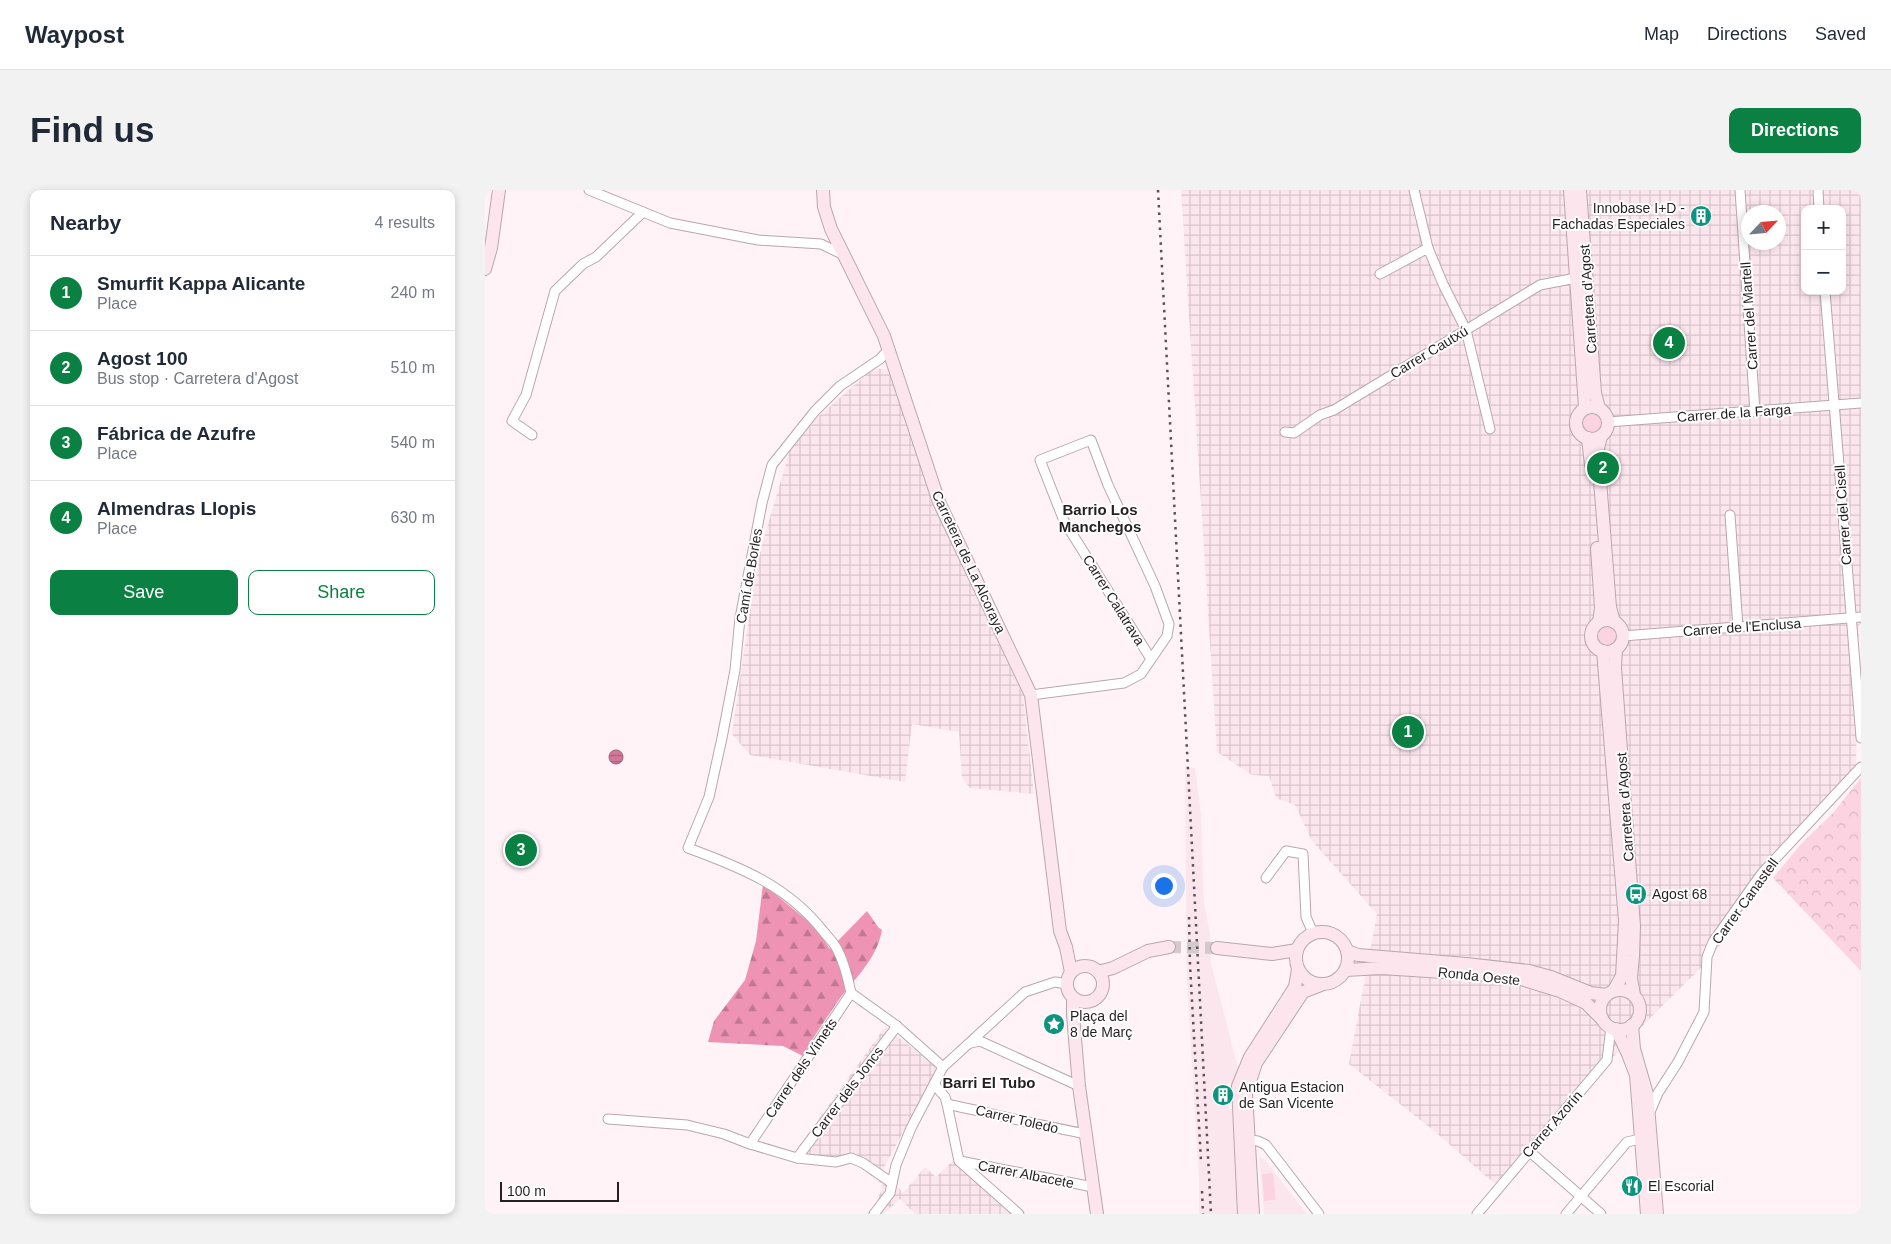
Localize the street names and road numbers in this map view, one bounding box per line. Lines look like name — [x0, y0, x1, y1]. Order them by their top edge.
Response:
street label: Carretera d'Agost — [1576, 244, 1600, 354]
street label: Carrer del Martell — [1737, 262, 1761, 370]
street label: Carrer Cautxú — [1387, 323, 1471, 381]
street label: Carrer de la Farga — [1676, 401, 1792, 425]
street label: Carrer del Cisell — [1832, 464, 1854, 566]
street label: Carretera de La Alcoraya — [929, 488, 1009, 636]
street label: Camí de Borles — [733, 527, 765, 625]
street label: Carrer Calatrava — [1080, 552, 1148, 648]
street label: Carrer de l'Enclusa — [1682, 615, 1802, 639]
street label: Carretera d'Agost — [1613, 752, 1637, 862]
street label: Carrer Canastell — [1709, 855, 1781, 947]
street label: Ronda Oeste — [1437, 964, 1521, 988]
street label: Carrer dels Vímets — [762, 1015, 840, 1121]
street label: Carrer dels Joncs — [808, 1043, 886, 1141]
street label: Carrer Azorín — [1519, 1087, 1585, 1161]
street label: Carrer Toledo — [974, 1102, 1060, 1136]
street label: Carrer Albacete — [977, 1157, 1075, 1191]

